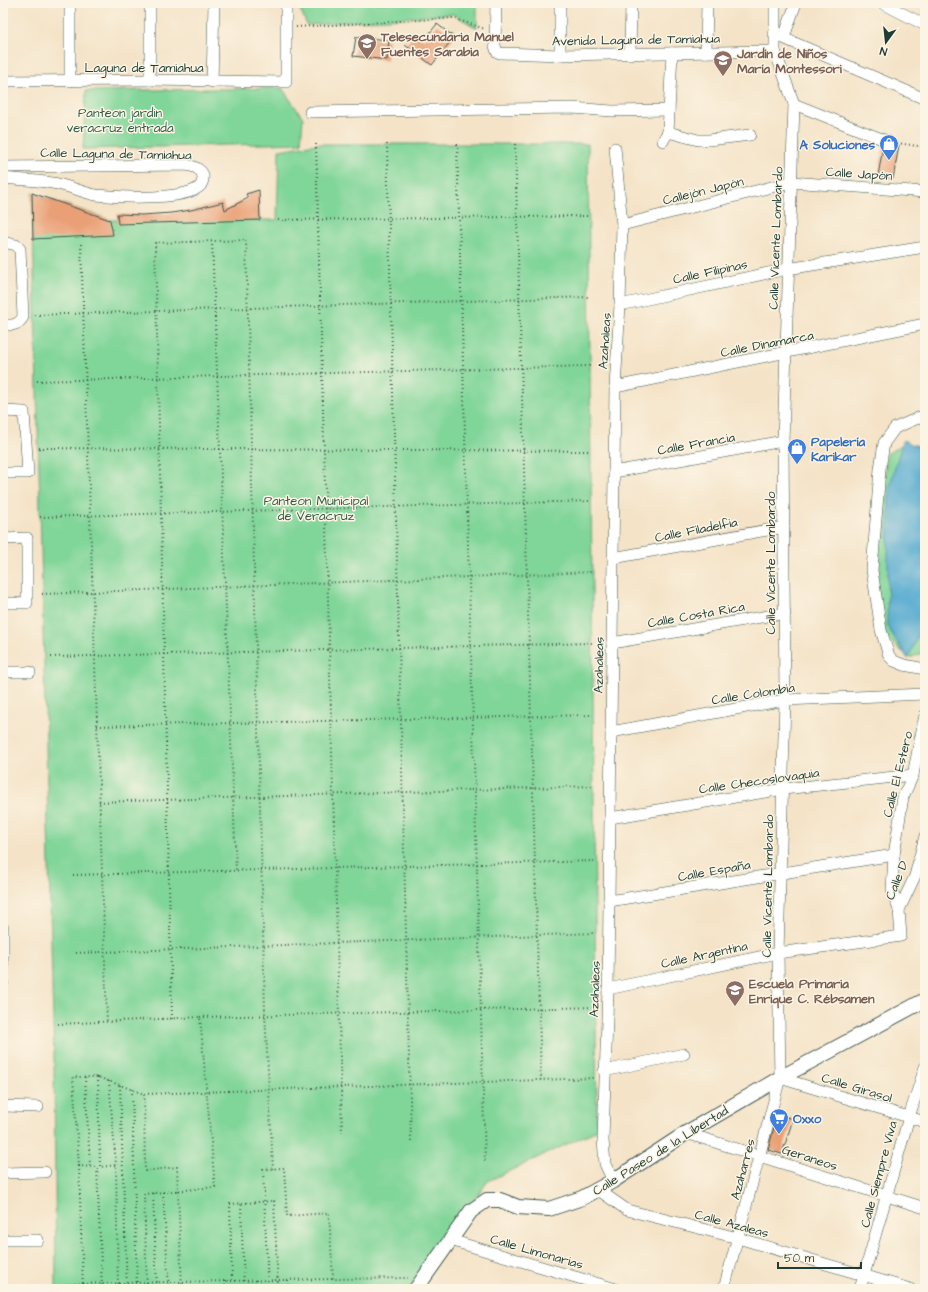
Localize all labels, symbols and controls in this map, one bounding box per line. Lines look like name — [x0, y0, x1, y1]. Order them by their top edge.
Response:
north arrow — [866, 22, 906, 62]
place label: Telesecundaria Manuel Fuentes Sarabia — [380, 28, 514, 61]
street label: Avenida Laguna de Tamiahua — [552, 30, 721, 51]
school or university icon: Telesecundaria Manuel Fuentes Sarabia — [356, 32, 378, 60]
text: N — [878, 43, 889, 59]
place label: Jardín de Niños María Montessori — [736, 45, 843, 78]
school or university icon: Jardín de Niños María Montessori — [712, 49, 734, 77]
street label: Laguna de Tamiahua — [84, 59, 204, 78]
park label: Panteon jardin veracruz entrada — [66, 104, 174, 137]
shop icon: A Soluciones — [878, 133, 900, 161]
place label: A Soluciones — [800, 136, 875, 154]
street label: Calle Laguna de Tamiahua — [40, 144, 192, 165]
street label: Calle Japón — [825, 163, 893, 185]
street label: Calle Vicente Lombardo — [765, 166, 788, 310]
street label: Callejón Japón — [661, 172, 746, 210]
street label: Calle Filipinas — [671, 255, 750, 289]
street label: Azahaleas — [594, 312, 616, 370]
street label: Calle Dinamarca — [719, 326, 816, 362]
street label: Calle Francia — [656, 428, 737, 460]
place label: Papelería Karikar — [811, 433, 865, 466]
shop icon: Papelería Karikar — [786, 437, 808, 465]
street label: Calle Vicente Lombardo — [762, 491, 780, 635]
park label: Panteon Municipal de Veracruz — [264, 492, 368, 525]
street label: Calle Filadelfia — [653, 513, 739, 547]
street label: Calle Costa Rica — [646, 598, 747, 632]
street label: Azahaleas — [590, 636, 609, 693]
street label: Calle Colombia — [710, 678, 796, 709]
street label: Calle El Estero — [879, 729, 918, 819]
street label: Calle Checoslovaquia — [698, 764, 821, 798]
street label: Calle Vicente Lombardo — [758, 814, 778, 958]
street label: Calle España — [677, 856, 752, 886]
street label: Calle D — [881, 858, 913, 903]
street label: Calle Argentina — [659, 937, 750, 974]
street label: Azahaleas — [585, 960, 605, 1018]
place label: Escuela Primaria Enrique C. Rébsamen — [749, 975, 875, 1009]
school or university icon: Escuela Primaria Enrique C. Rébsamen — [724, 979, 746, 1007]
street label: Calle Girasol — [819, 1069, 894, 1107]
street label: Calle Paseo de la Libertad — [589, 1101, 732, 1200]
supermarket icon: Oxxo — [768, 1107, 790, 1135]
place label: Oxxo — [793, 1110, 822, 1128]
street label: Calle Siempre Viva — [856, 1119, 902, 1230]
street label: Azaharres — [726, 1136, 760, 1202]
street label: Geraneos — [780, 1141, 840, 1175]
street label: Calle Azaleas — [693, 1205, 771, 1243]
street label: Calle Limonarias — [488, 1230, 586, 1274]
scale bar — [778, 1244, 861, 1270]
text: 50 m — [784, 1250, 815, 1267]

